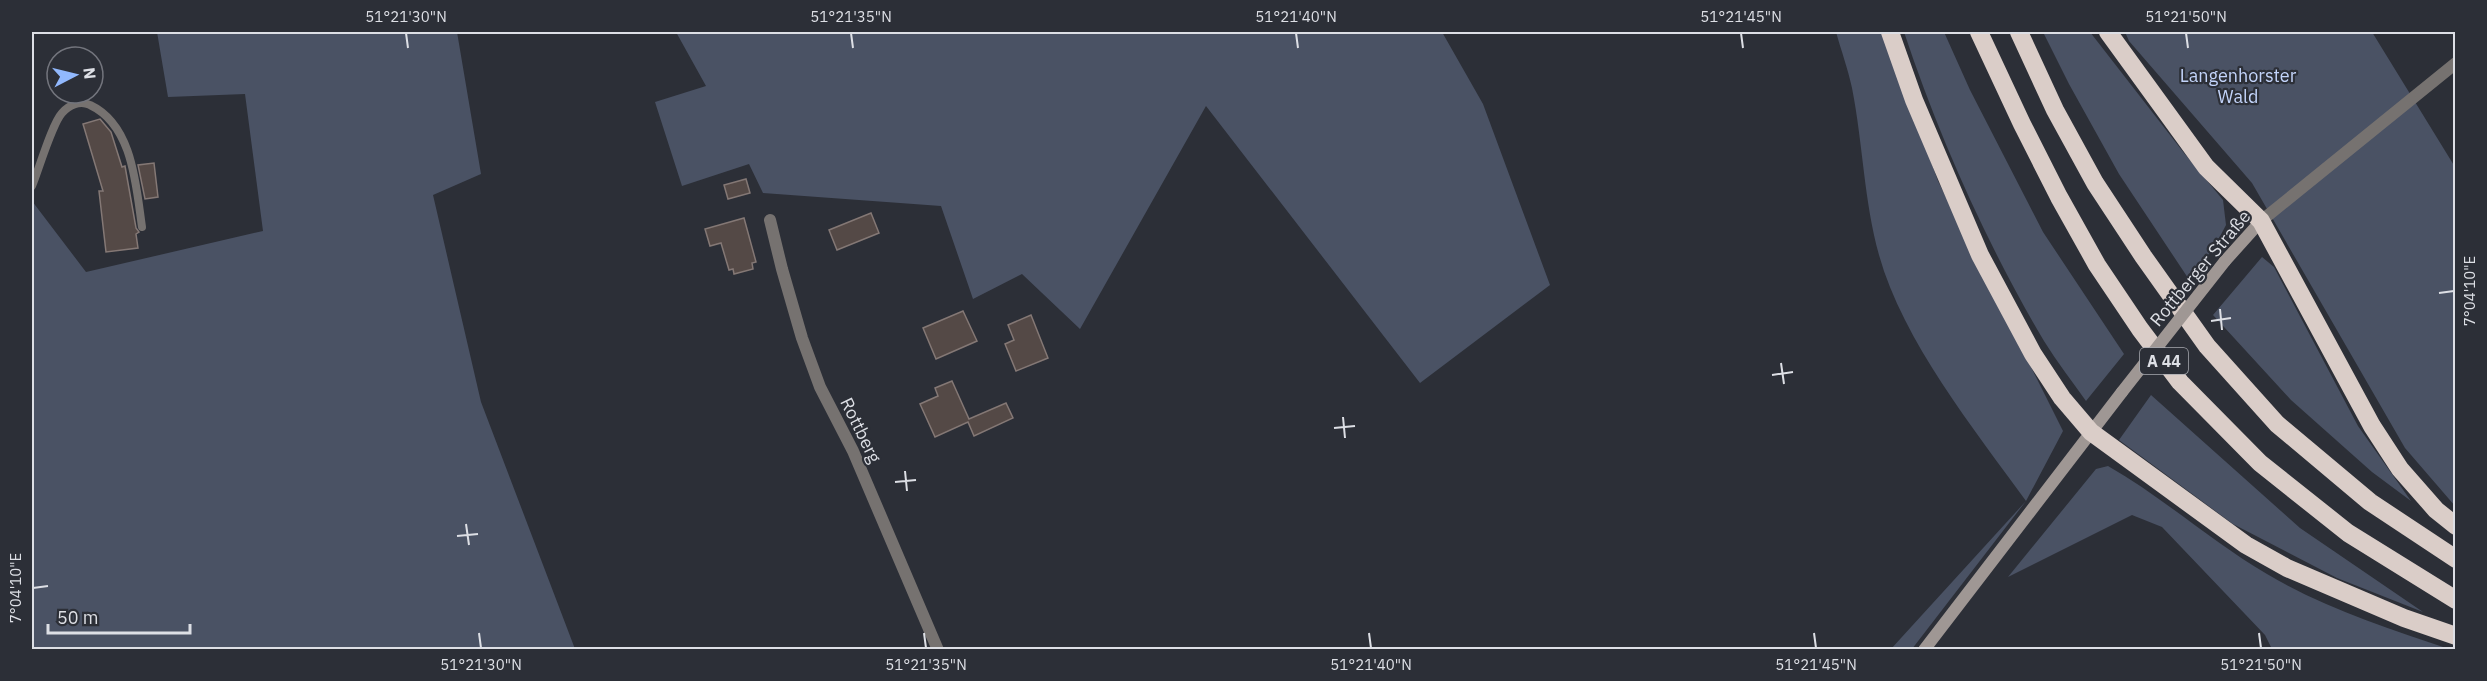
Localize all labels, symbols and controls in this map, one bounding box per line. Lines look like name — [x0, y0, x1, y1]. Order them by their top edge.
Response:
text: 51°21'30"N — [365, 7, 447, 26]
text: 51°21'35"N — [810, 7, 892, 26]
text: 51°21'40"N — [1255, 7, 1337, 26]
text: 51°21'45"N — [1700, 7, 1782, 26]
text: 51°21'50"N — [2145, 7, 2227, 26]
north arrow — [45, 45, 105, 105]
park label: Langenhorster Wald — [2180, 64, 2297, 108]
text: N — [79, 66, 101, 80]
street label: Rottberger Straße — [2145, 205, 2255, 331]
text: 7°04'10"E — [2460, 256, 2479, 326]
road number: A 44 — [2140, 348, 2188, 374]
street label: Rottberg — [835, 394, 887, 467]
text: 7°04'10"E — [6, 553, 25, 623]
scale bar — [48, 597, 190, 635]
text: 50 m — [57, 606, 99, 629]
text: 51°21'30"N — [440, 655, 522, 674]
text: 51°21'35"N — [885, 655, 967, 674]
text: 51°21'40"N — [1330, 655, 1412, 674]
text: 51°21'45"N — [1775, 655, 1857, 674]
text: 51°21'50"N — [2220, 655, 2302, 674]

